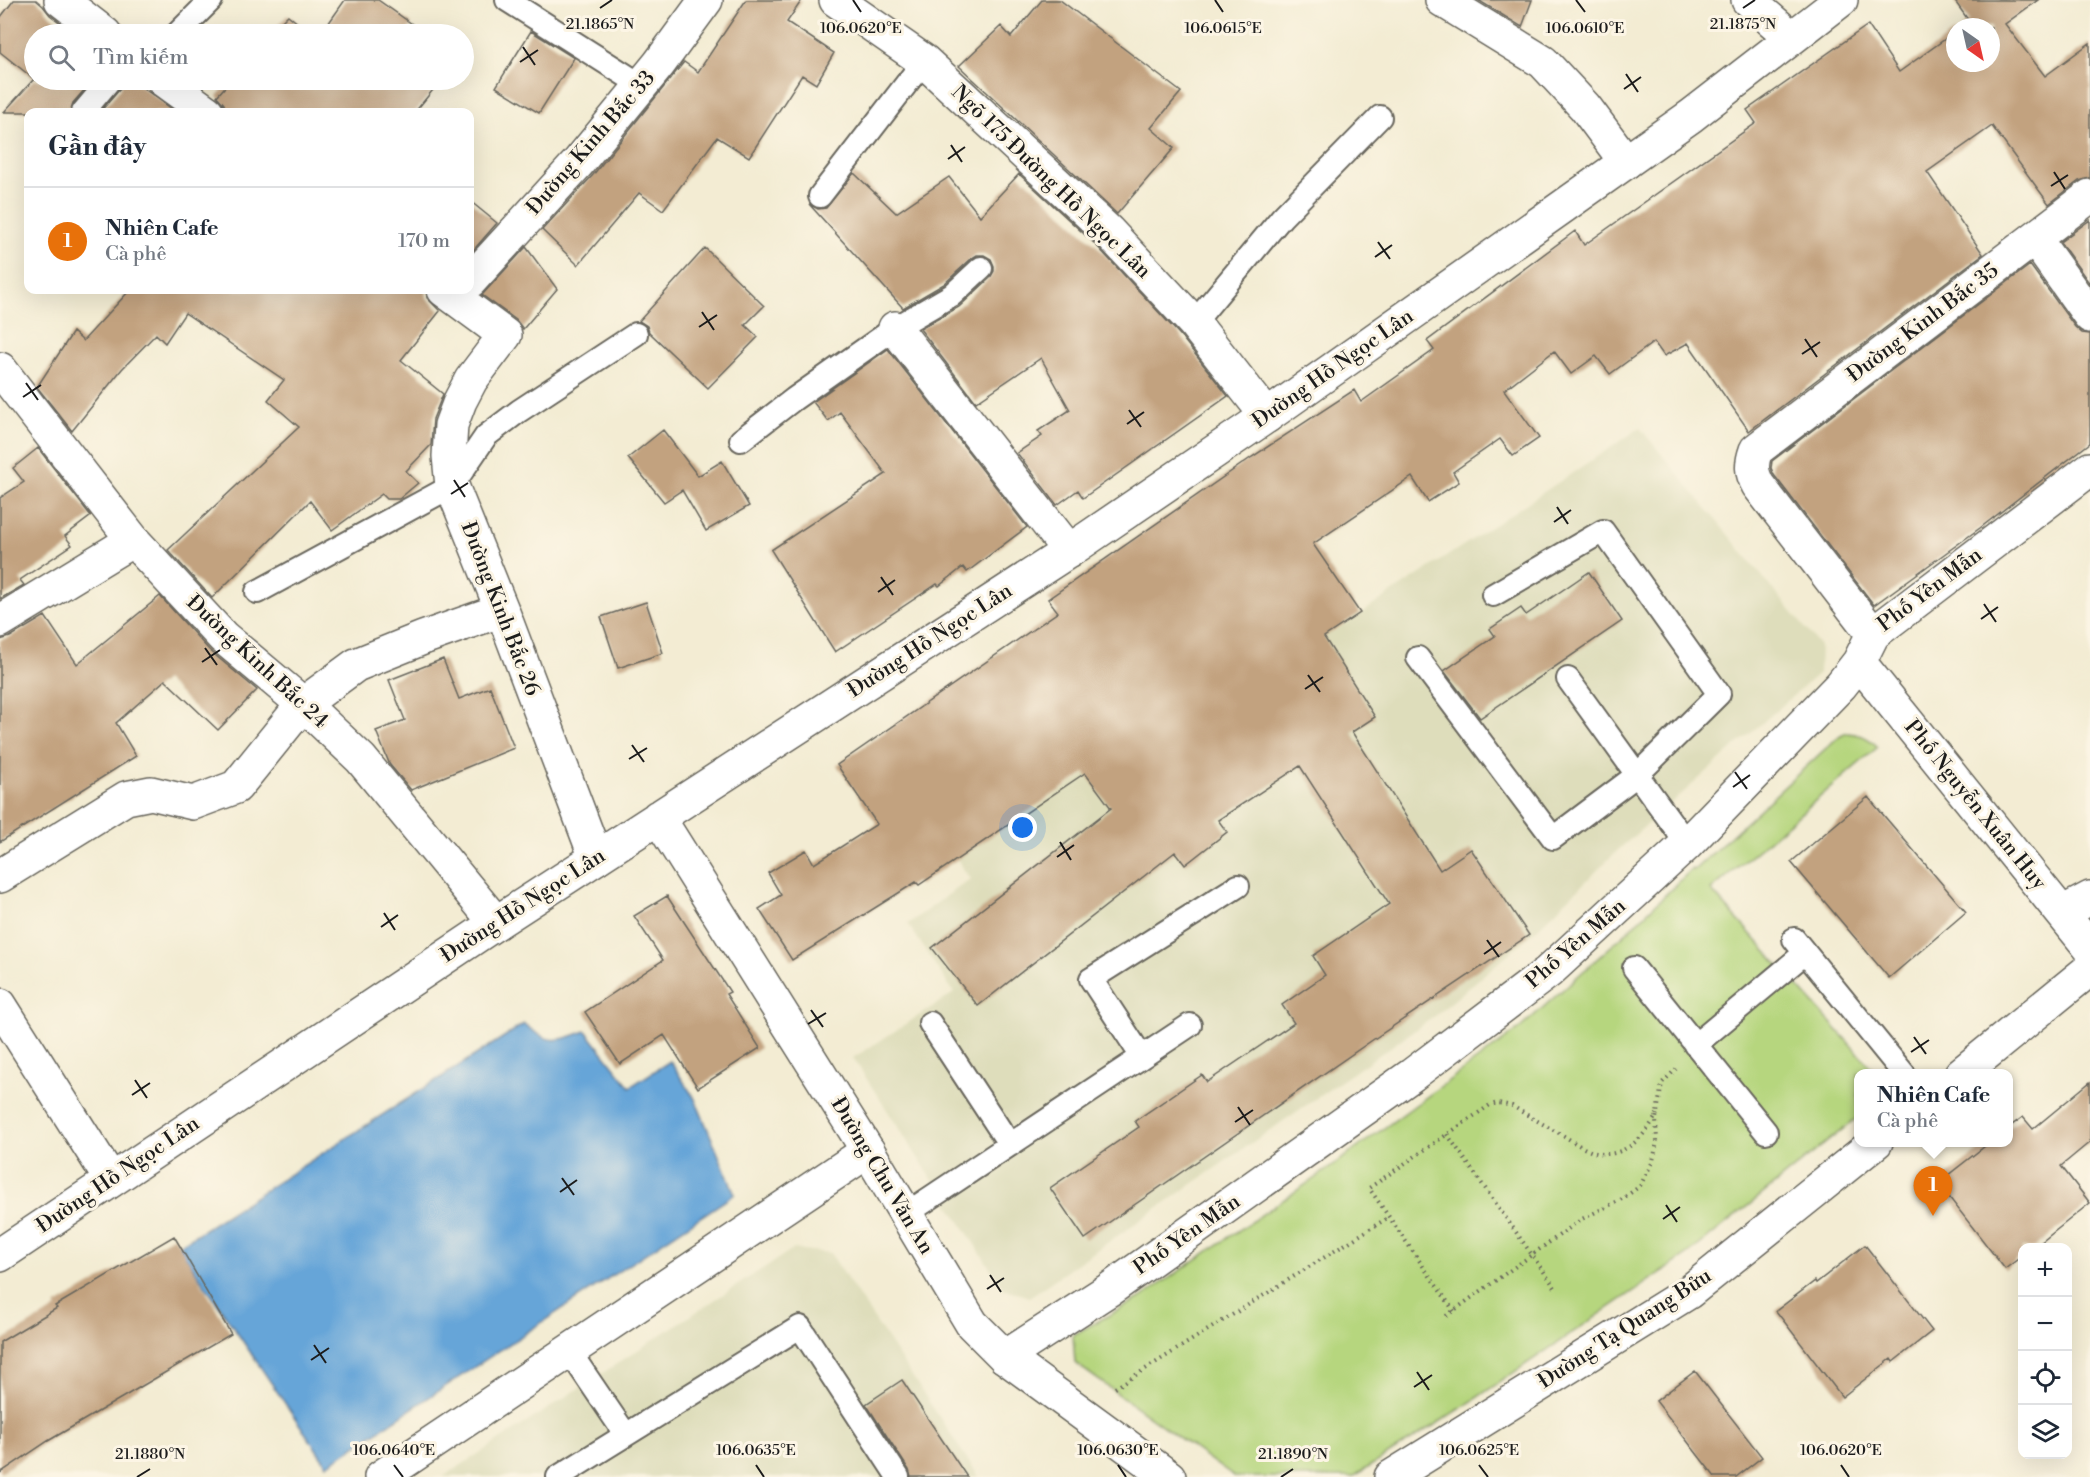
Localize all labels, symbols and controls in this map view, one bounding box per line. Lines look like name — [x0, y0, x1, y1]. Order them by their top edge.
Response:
text: 21.1865°N — [566, 15, 634, 34]
text: 21.1875°N — [1710, 15, 1776, 34]
north arrow — [1946, 18, 2000, 72]
text: 106.0620°E — [820, 19, 902, 38]
text: 106.0615°E — [1184, 19, 1262, 38]
text: 106.0610°E — [1546, 19, 1624, 38]
search box — [24, 24, 474, 90]
icon: search — [45, 41, 78, 74]
text: Tìm kiếm — [93, 44, 189, 71]
street label: Đường Kinh Bắc 33 — [521, 65, 661, 221]
street label: Ngõ 175 Đường Hồ Ngọc Lân — [946, 80, 1157, 285]
text: Gần đây — [48, 131, 146, 163]
text: Nhiên Cafe — [105, 215, 219, 242]
text: 1 — [63, 229, 72, 254]
text: 170 m — [398, 229, 450, 254]
text: Cà phê — [105, 242, 167, 267]
street label: Đường Kinh Bắc 35 — [1842, 258, 2004, 388]
street label: Đường Hồ Ngọc Lân — [1247, 303, 1419, 434]
street label: Đường Kinh Bắc 26 — [455, 518, 545, 700]
street label: Phố Yên Mẫn — [1872, 542, 1988, 638]
street label: Đường Hồ Ngọc Lân — [843, 578, 1018, 704]
street label: Đường Kinh Bắc 24 — [181, 590, 333, 734]
street label: Phố Nguyễn Xuân Huy — [1898, 715, 2052, 896]
your location — [1008, 813, 1037, 842]
street label: Đường Hồ Ngọc Lân — [436, 843, 611, 969]
street label: Phố Yên Mẫn — [1521, 893, 1632, 995]
popup — [1854, 1069, 2013, 1147]
text: Nhiên Cafe — [1877, 1082, 1990, 1109]
street label: Đường Chu Văn An — [825, 1093, 939, 1260]
text: Cà phê — [1877, 1109, 1938, 1134]
street label: Đường Hồ Ngọc Lân — [32, 1111, 205, 1239]
pin: 1 — [1914, 1166, 1952, 1216]
street label: Phố Yên Mẫn — [1129, 1188, 1246, 1281]
map controls — [2018, 1243, 2072, 1459]
button: + — [2018, 1243, 2072, 1297]
street label: Đường Tạ Quang Bửu — [1533, 1263, 1717, 1395]
button: − — [2018, 1297, 2072, 1351]
button: locate — [2018, 1351, 2072, 1405]
button: layers — [2018, 1405, 2072, 1459]
text: 106.0640°E — [353, 1441, 435, 1460]
text: 106.0635°E — [716, 1441, 796, 1460]
text: 106.0630°E — [1077, 1441, 1159, 1460]
text: 106.0625°E — [1439, 1441, 1519, 1460]
text: 106.0620°E — [1800, 1441, 1882, 1460]
text: 21.1880°N — [115, 1445, 185, 1464]
text: 21.1890°N — [1258, 1445, 1328, 1464]

